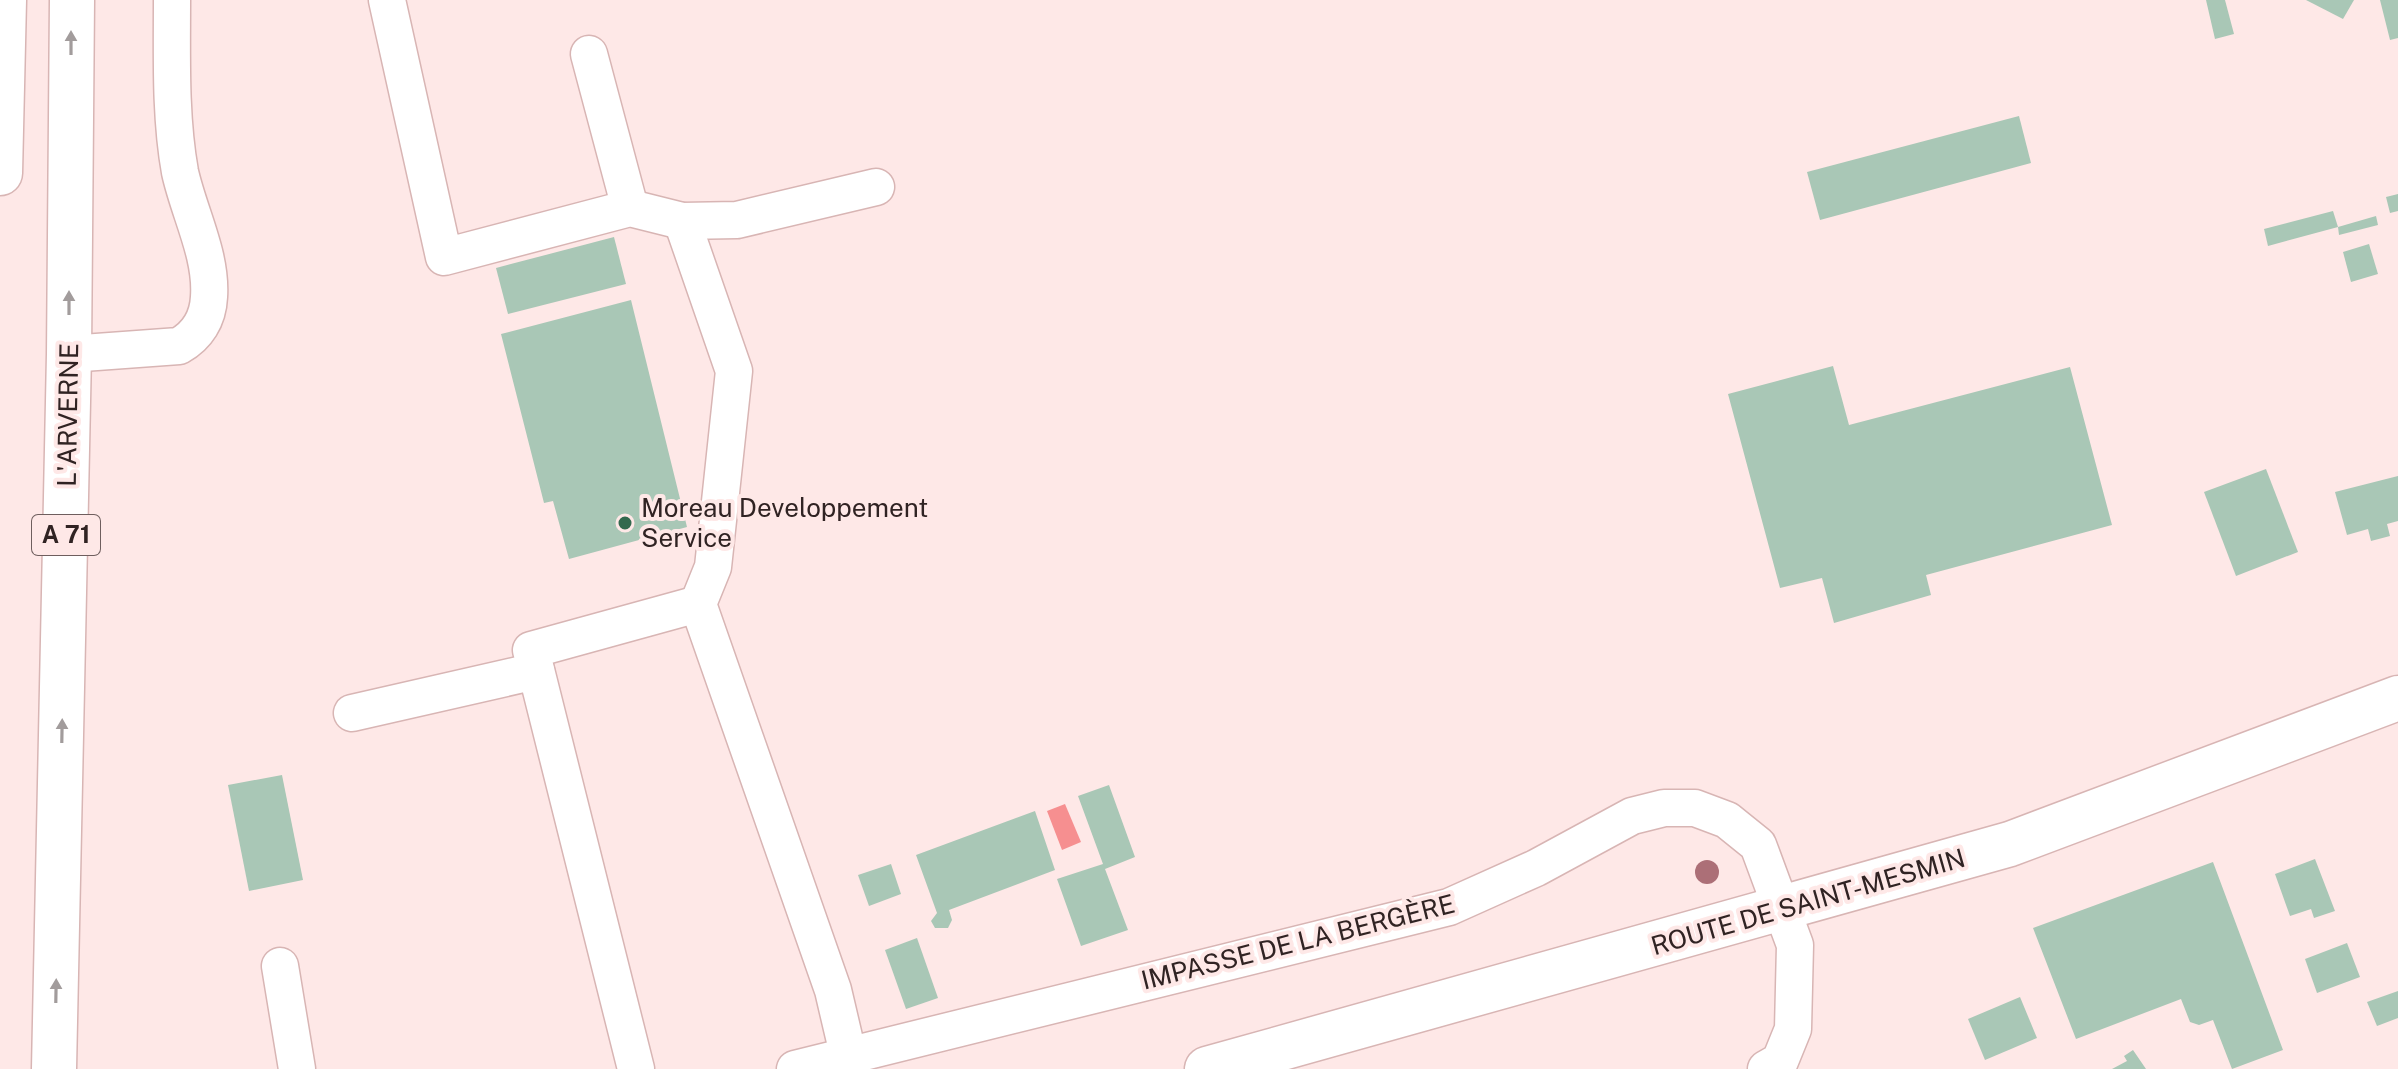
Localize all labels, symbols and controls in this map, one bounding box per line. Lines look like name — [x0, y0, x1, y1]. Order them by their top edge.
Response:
one-way arrow — [65, 30, 77, 55]
one-way arrow — [63, 290, 75, 315]
street label: L'ARVERNE — [51, 343, 84, 487]
place label: Moreau Developpement Service — [641, 492, 928, 553]
marker: Moreau Developpement Service — [616, 514, 634, 532]
road number: A 71 — [32, 515, 100, 555]
one-way arrow — [55, 718, 68, 743]
street label: ROUTE DE SAINT-MESMIN — [1647, 842, 1968, 961]
street label: IMPASSE DE LA BERGÈRE — [1138, 888, 1458, 995]
one-way arrow — [49, 978, 62, 1003]

